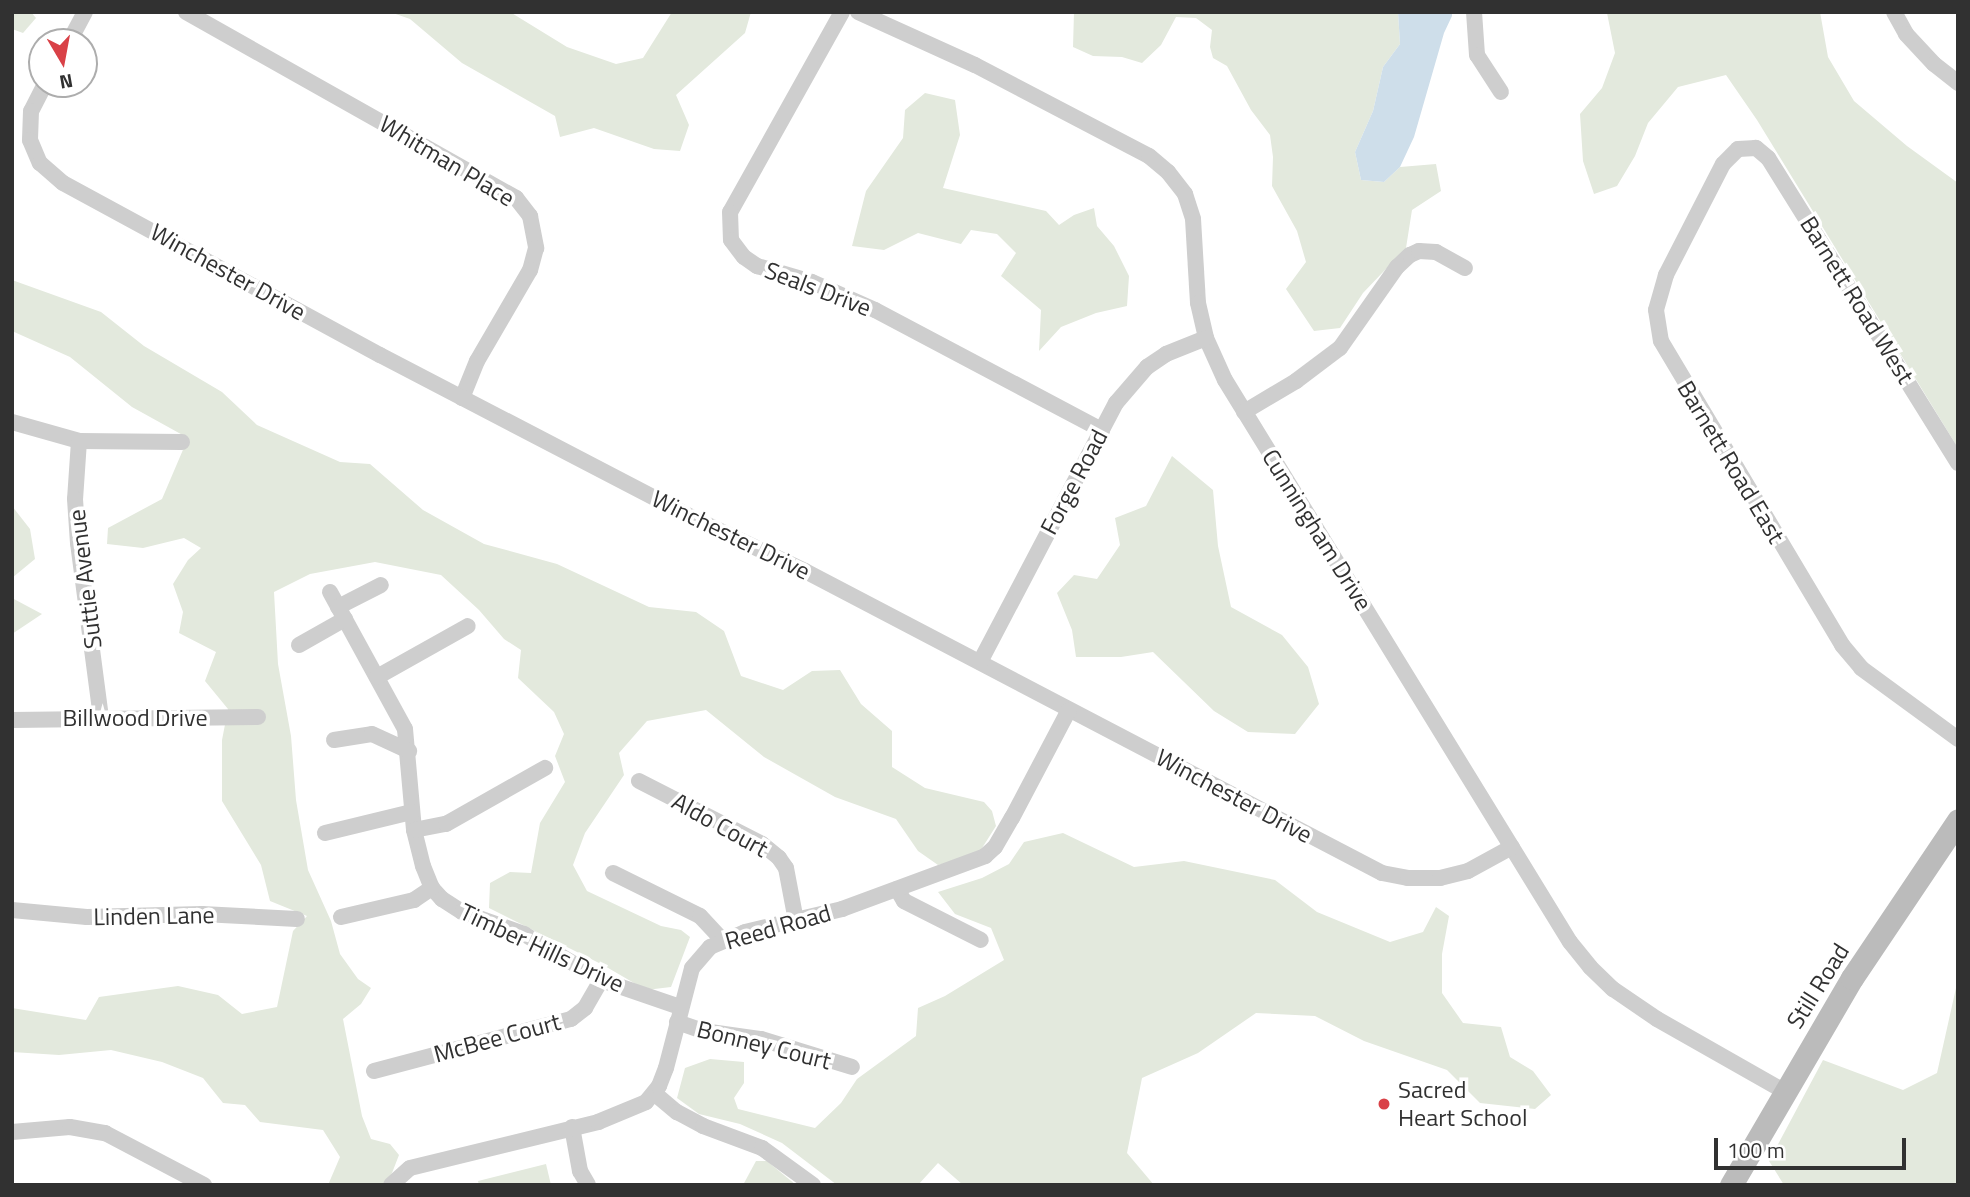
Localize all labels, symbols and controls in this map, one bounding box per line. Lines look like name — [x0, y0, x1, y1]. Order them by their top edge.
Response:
north arrow — [28, 28, 98, 98]
text: N — [57, 67, 75, 98]
street label: Whitman Place — [374, 109, 520, 213]
street label: Barnett Road West — [1794, 211, 1920, 389]
street label: Winchester Drive — [146, 218, 310, 326]
street label: Seals Drive — [761, 256, 875, 322]
street label: Barnett Road East — [1671, 376, 1791, 548]
street label: Forge Road — [1034, 425, 1114, 539]
street label: Cunningham Drive — [1256, 444, 1378, 616]
street label: Winchester Drive — [647, 484, 815, 586]
street label: Suttie Avenue — [62, 508, 108, 650]
street label: Billwood Drive — [62, 704, 208, 732]
street label: Winchester Drive — [1151, 743, 1317, 849]
street label: Aldo Court — [667, 787, 773, 863]
street label: Timber Hills Drive — [455, 897, 629, 999]
street label: Reed Road — [722, 898, 834, 956]
street label: Linden Lane — [93, 901, 215, 931]
street label: Still Road — [1781, 938, 1855, 1034]
street label: McBee Court — [431, 1007, 563, 1069]
street label: Bonney Court — [694, 1014, 834, 1076]
place label: Sacred Heart School — [1398, 1076, 1527, 1132]
marker: Sacred Heart School — [1376, 1096, 1392, 1112]
scale bar — [1718, 1124, 1910, 1168]
text: 100 m — [1727, 1134, 1784, 1166]

